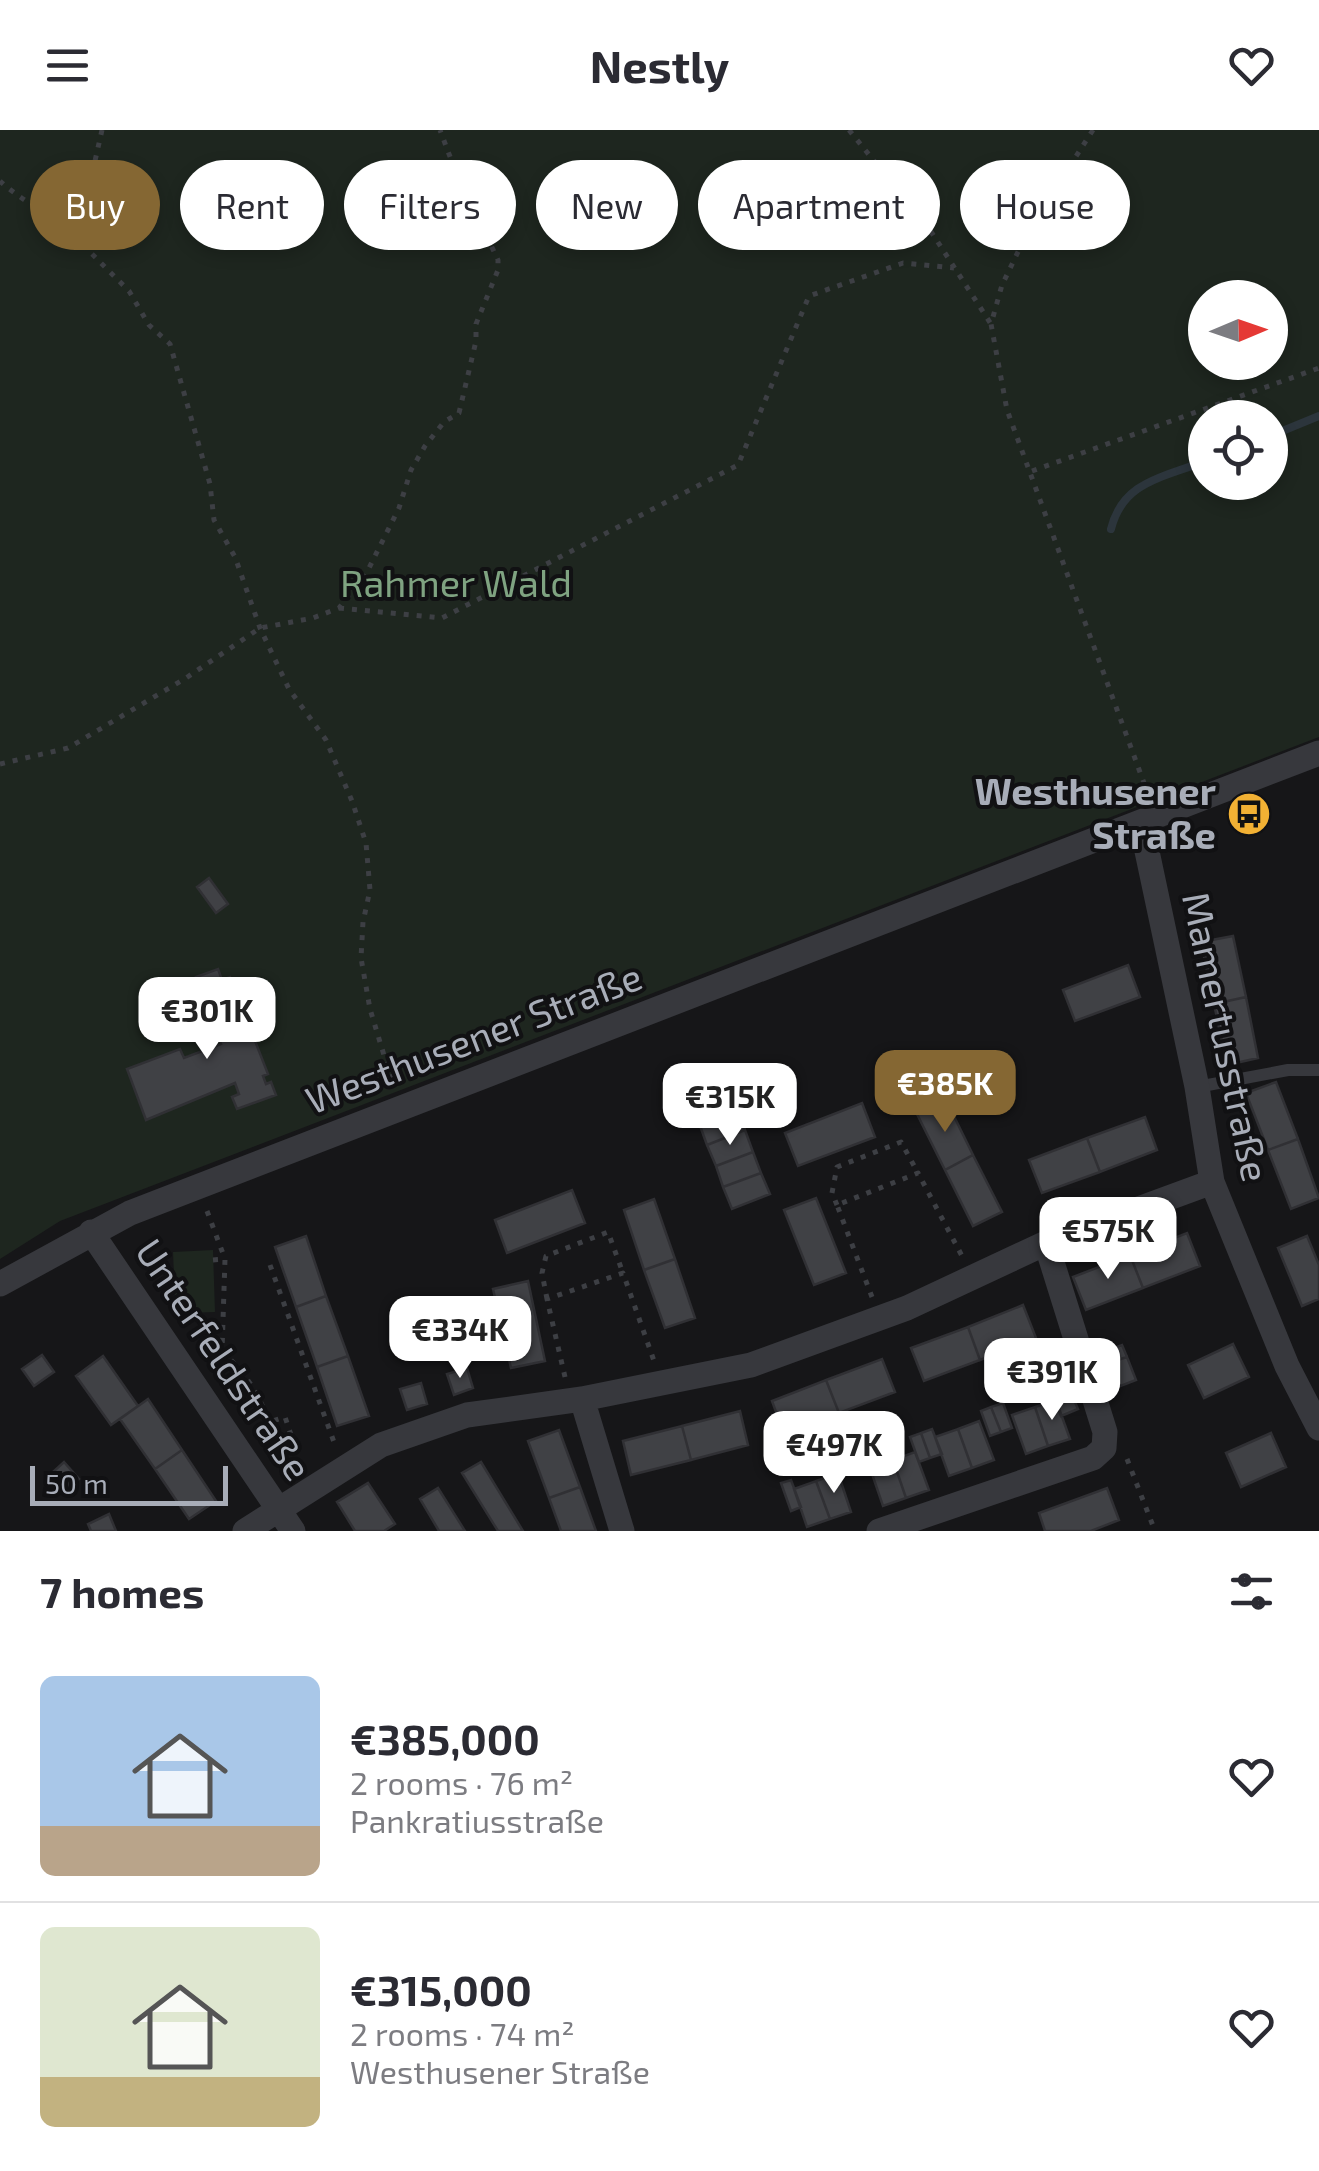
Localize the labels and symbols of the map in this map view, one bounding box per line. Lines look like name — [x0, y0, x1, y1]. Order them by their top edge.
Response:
north arrow — [1188, 280, 1288, 380]
park label: Rahmer Wald — [340, 559, 572, 605]
place label: Westhusener Straße — [975, 767, 1216, 857]
bus stop icon: Westhusener Straße — [1226, 791, 1272, 837]
street label: Mamertusstraße — [1174, 888, 1280, 1185]
street label: Westhusener Straße — [299, 952, 648, 1122]
pin: €301K — [137, 977, 277, 1062]
pin: €385K — [875, 1050, 1015, 1135]
pin: €315K — [660, 1063, 800, 1148]
pin: €575K — [1038, 1197, 1178, 1282]
street label: Unterfeldstraße — [127, 1230, 322, 1488]
pin: €334K — [390, 1296, 530, 1381]
pin: €391K — [982, 1338, 1122, 1423]
pin: €497K — [764, 1411, 904, 1496]
scale bar — [30, 1461, 228, 1506]

